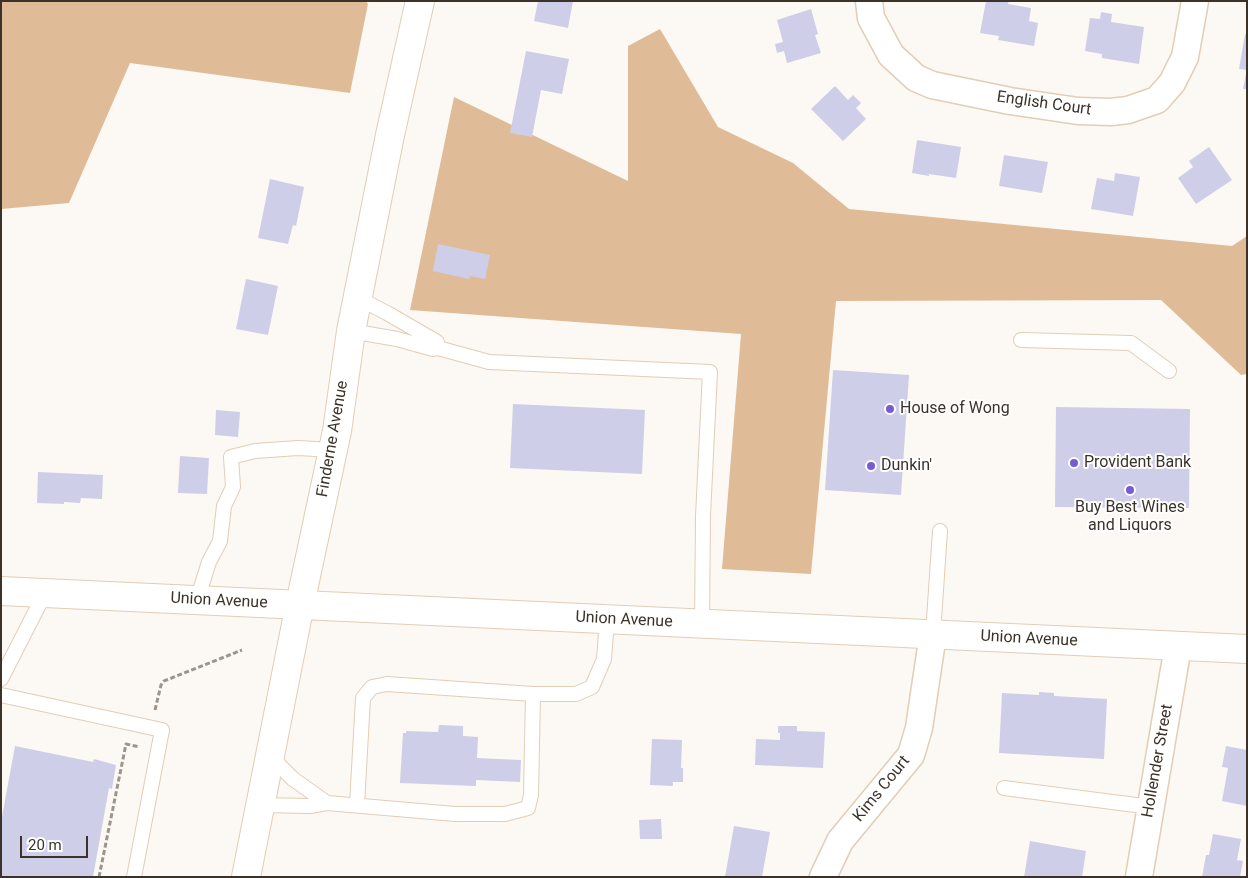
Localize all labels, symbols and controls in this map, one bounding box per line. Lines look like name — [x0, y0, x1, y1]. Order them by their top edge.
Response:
street label: English Court — [996, 88, 1092, 120]
street label: Finderne Avenue — [313, 379, 353, 499]
place label: House of Wong — [900, 399, 1010, 419]
marker: House of Wong — [884, 403, 896, 415]
place label: Provident Bank — [1084, 453, 1191, 473]
place label: Dunkin' — [881, 456, 932, 476]
marker: Provident Bank — [1068, 457, 1080, 469]
marker: Dunkin' — [865, 460, 877, 472]
marker: Buy Best Wines and Liquors — [1124, 484, 1136, 496]
place label: Buy Best Wines and Liquors — [1075, 498, 1185, 536]
street label: Union Avenue — [170, 589, 268, 613]
street label: Union Avenue — [575, 608, 673, 632]
street label: Union Avenue — [980, 627, 1078, 651]
street label: Hollender Street — [1139, 703, 1177, 819]
street label: Kims Court — [849, 752, 915, 826]
scale bar — [22, 826, 90, 858]
text: 20 m — [28, 836, 62, 854]

